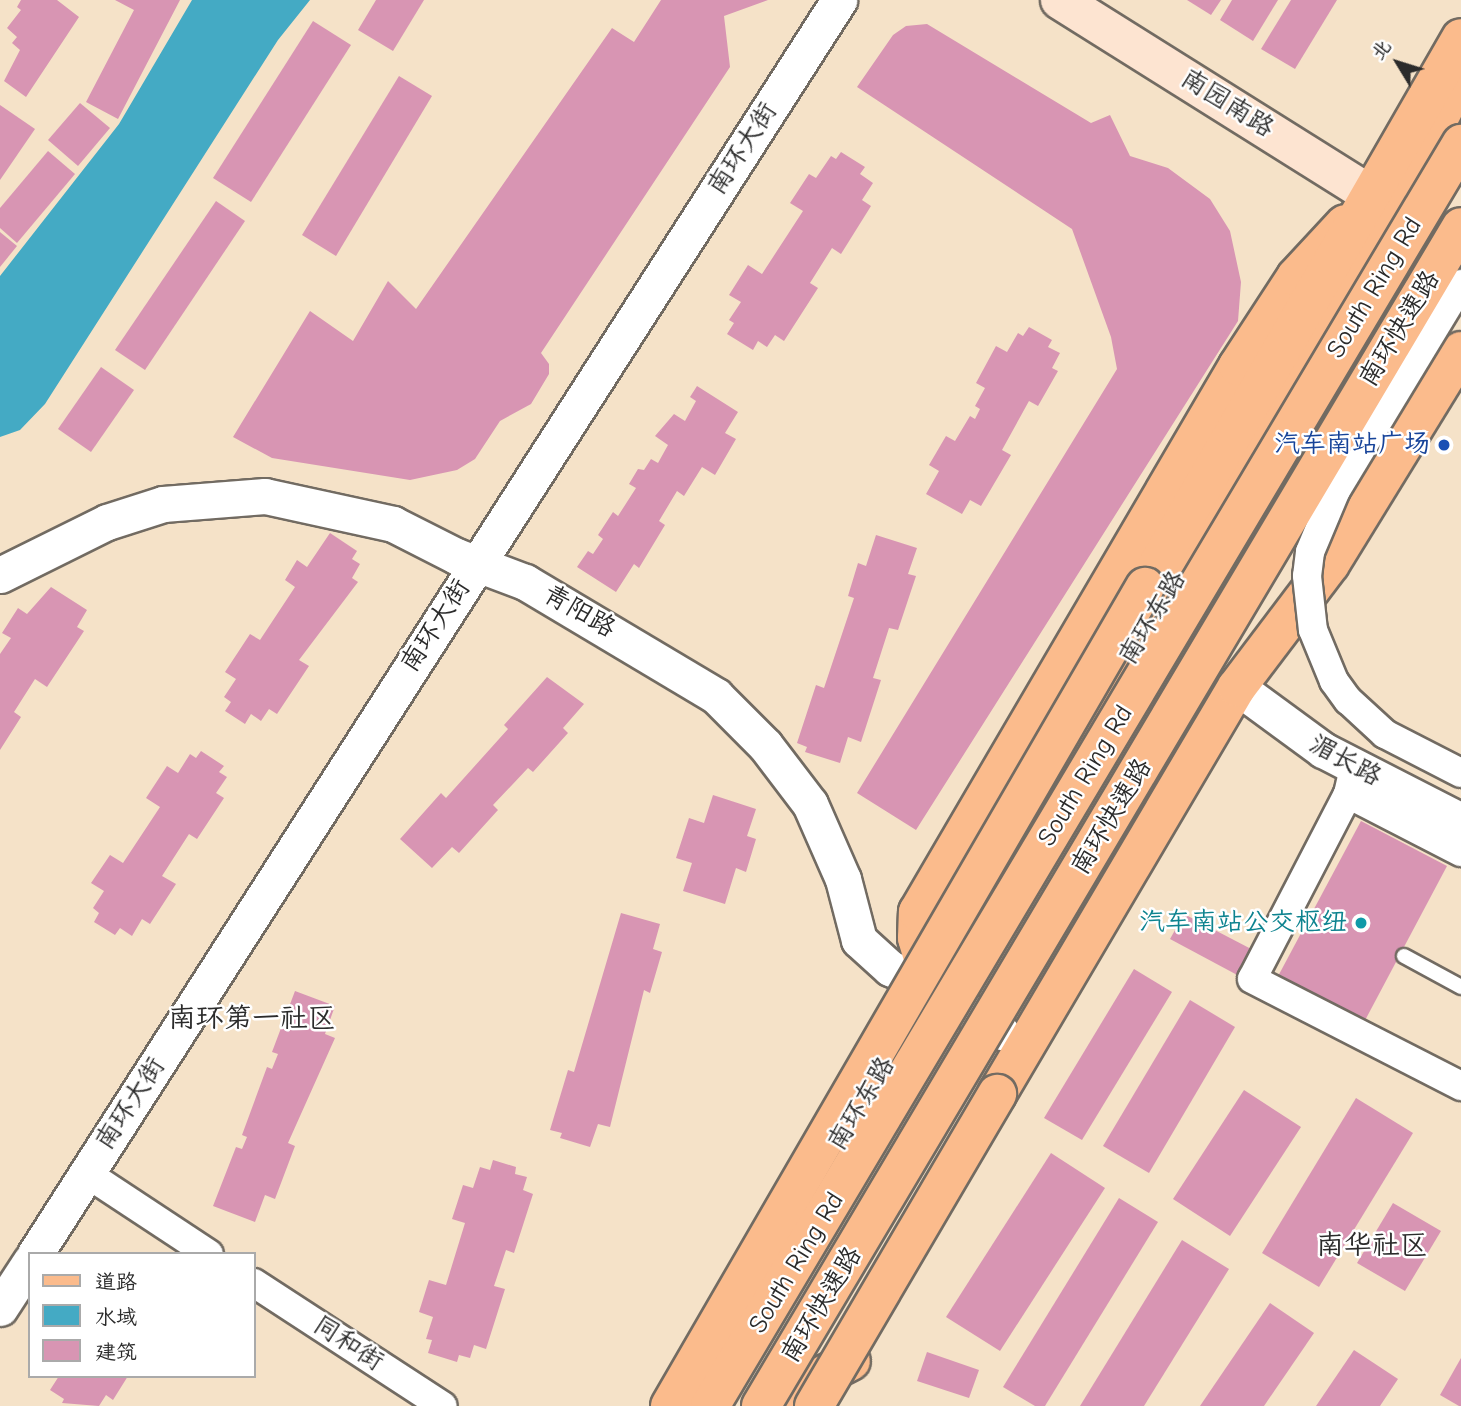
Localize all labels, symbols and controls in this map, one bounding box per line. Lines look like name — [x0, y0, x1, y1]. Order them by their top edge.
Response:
north arrow — [1363, 28, 1433, 98]
text: 北 — [1367, 36, 1396, 64]
street label: 南园南路 — [1175, 63, 1279, 145]
street label: 南环大街 — [702, 97, 784, 201]
street label: South Ring Rd — [1321, 212, 1429, 364]
street label: 南环快速路 — [1353, 265, 1447, 393]
place label: 汽车南站广场 — [1274, 429, 1430, 461]
marker: 汽车南站广场 — [1436, 437, 1452, 453]
street label: 南环东路 — [1113, 565, 1193, 671]
street label: 南环大街 — [395, 574, 477, 678]
street label: 青阳路 — [537, 579, 621, 645]
street label: South Ring Rd — [1032, 700, 1140, 852]
street label: 湄长路 — [1303, 728, 1387, 794]
street label: 南环快速路 — [1065, 753, 1159, 881]
place label: 汽车南站公交枢纽 — [1139, 907, 1347, 939]
marker: 汽车南站公交枢纽 — [1353, 915, 1369, 931]
district label: 南环第一社区 — [168, 1001, 336, 1035]
street label: 南环东路 — [822, 1051, 902, 1157]
street label: 南环大街 — [90, 1052, 172, 1156]
street label: South Ring Rd — [743, 1187, 851, 1339]
district label: 南华社区 — [1316, 1228, 1428, 1262]
street label: 南环快速路 — [775, 1241, 869, 1369]
legend — [28, 1252, 256, 1378]
text: 道路 — [95, 1270, 137, 1294]
text: 水域 — [95, 1305, 137, 1329]
street label: 同和街 — [307, 1310, 389, 1378]
text: 建筑 — [95, 1340, 137, 1364]

